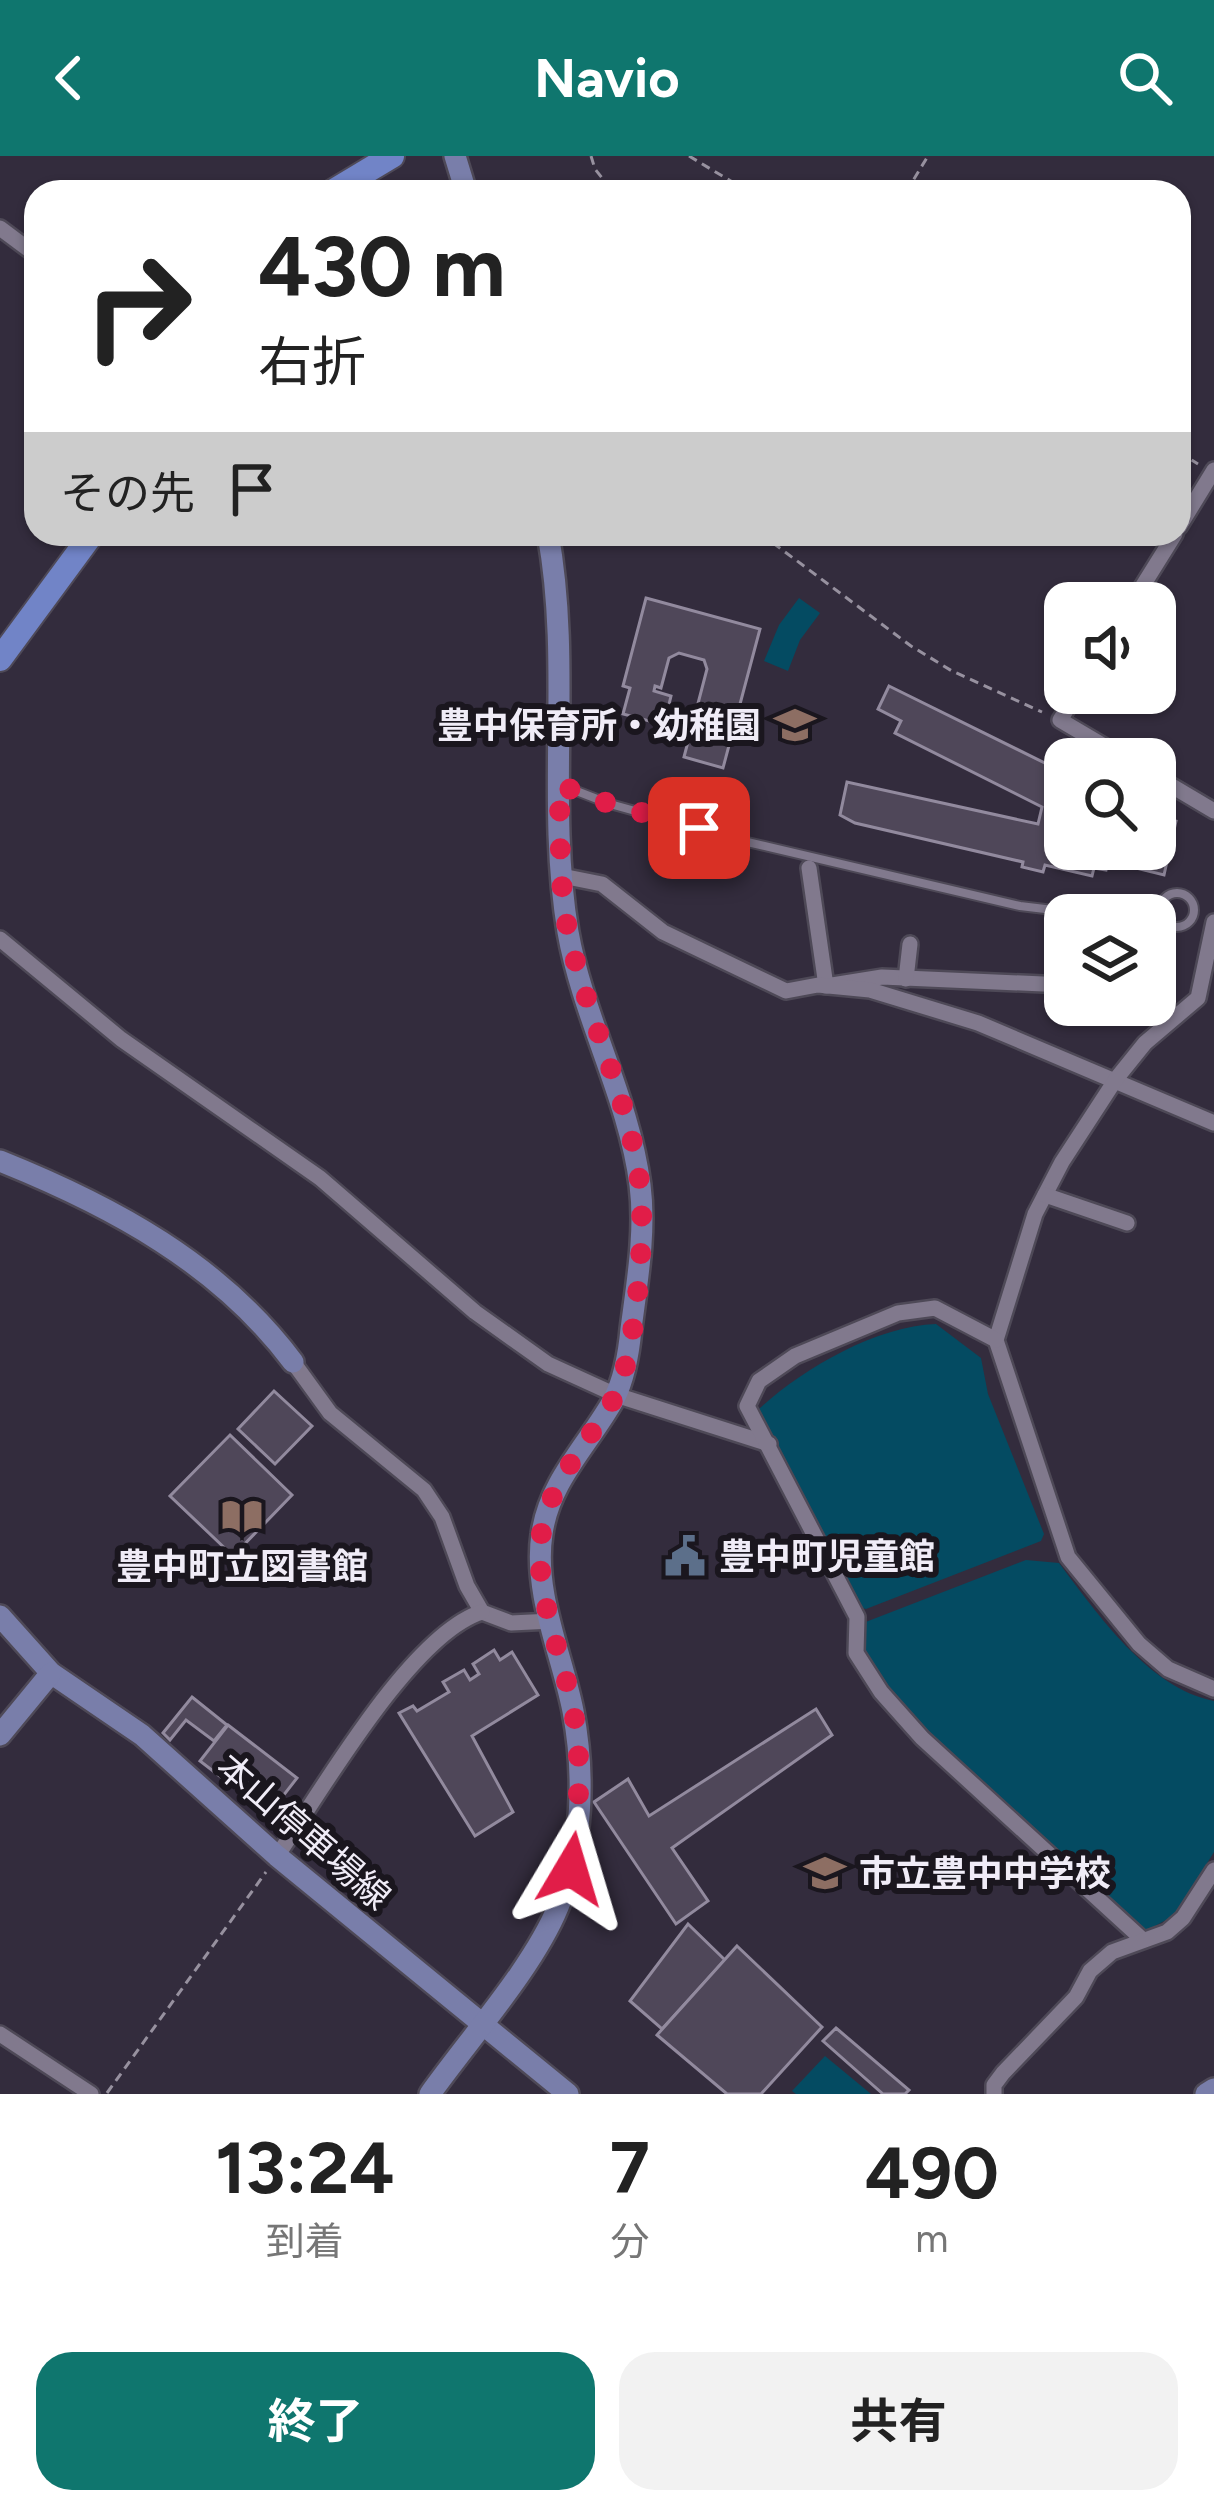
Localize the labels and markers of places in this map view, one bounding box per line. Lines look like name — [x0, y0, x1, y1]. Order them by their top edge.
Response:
school or university icon: 豊中保育所・幼稚園 — [772, 702, 818, 748]
place label: 豊中保育所・幼稚園 — [437, 704, 761, 747]
pin — [648, 777, 750, 879]
library icon: 豊中町立図書館 — [219, 1493, 265, 1539]
public building icon: 豊中町児童館 — [662, 1533, 708, 1579]
place label: 豊中町児童館 — [719, 1535, 935, 1578]
place label: 豊中町立図書館 — [116, 1545, 368, 1588]
school or university icon: 市立豊中中学校 — [802, 1850, 848, 1896]
place label: 市立豊中中学校 — [859, 1852, 1111, 1895]

